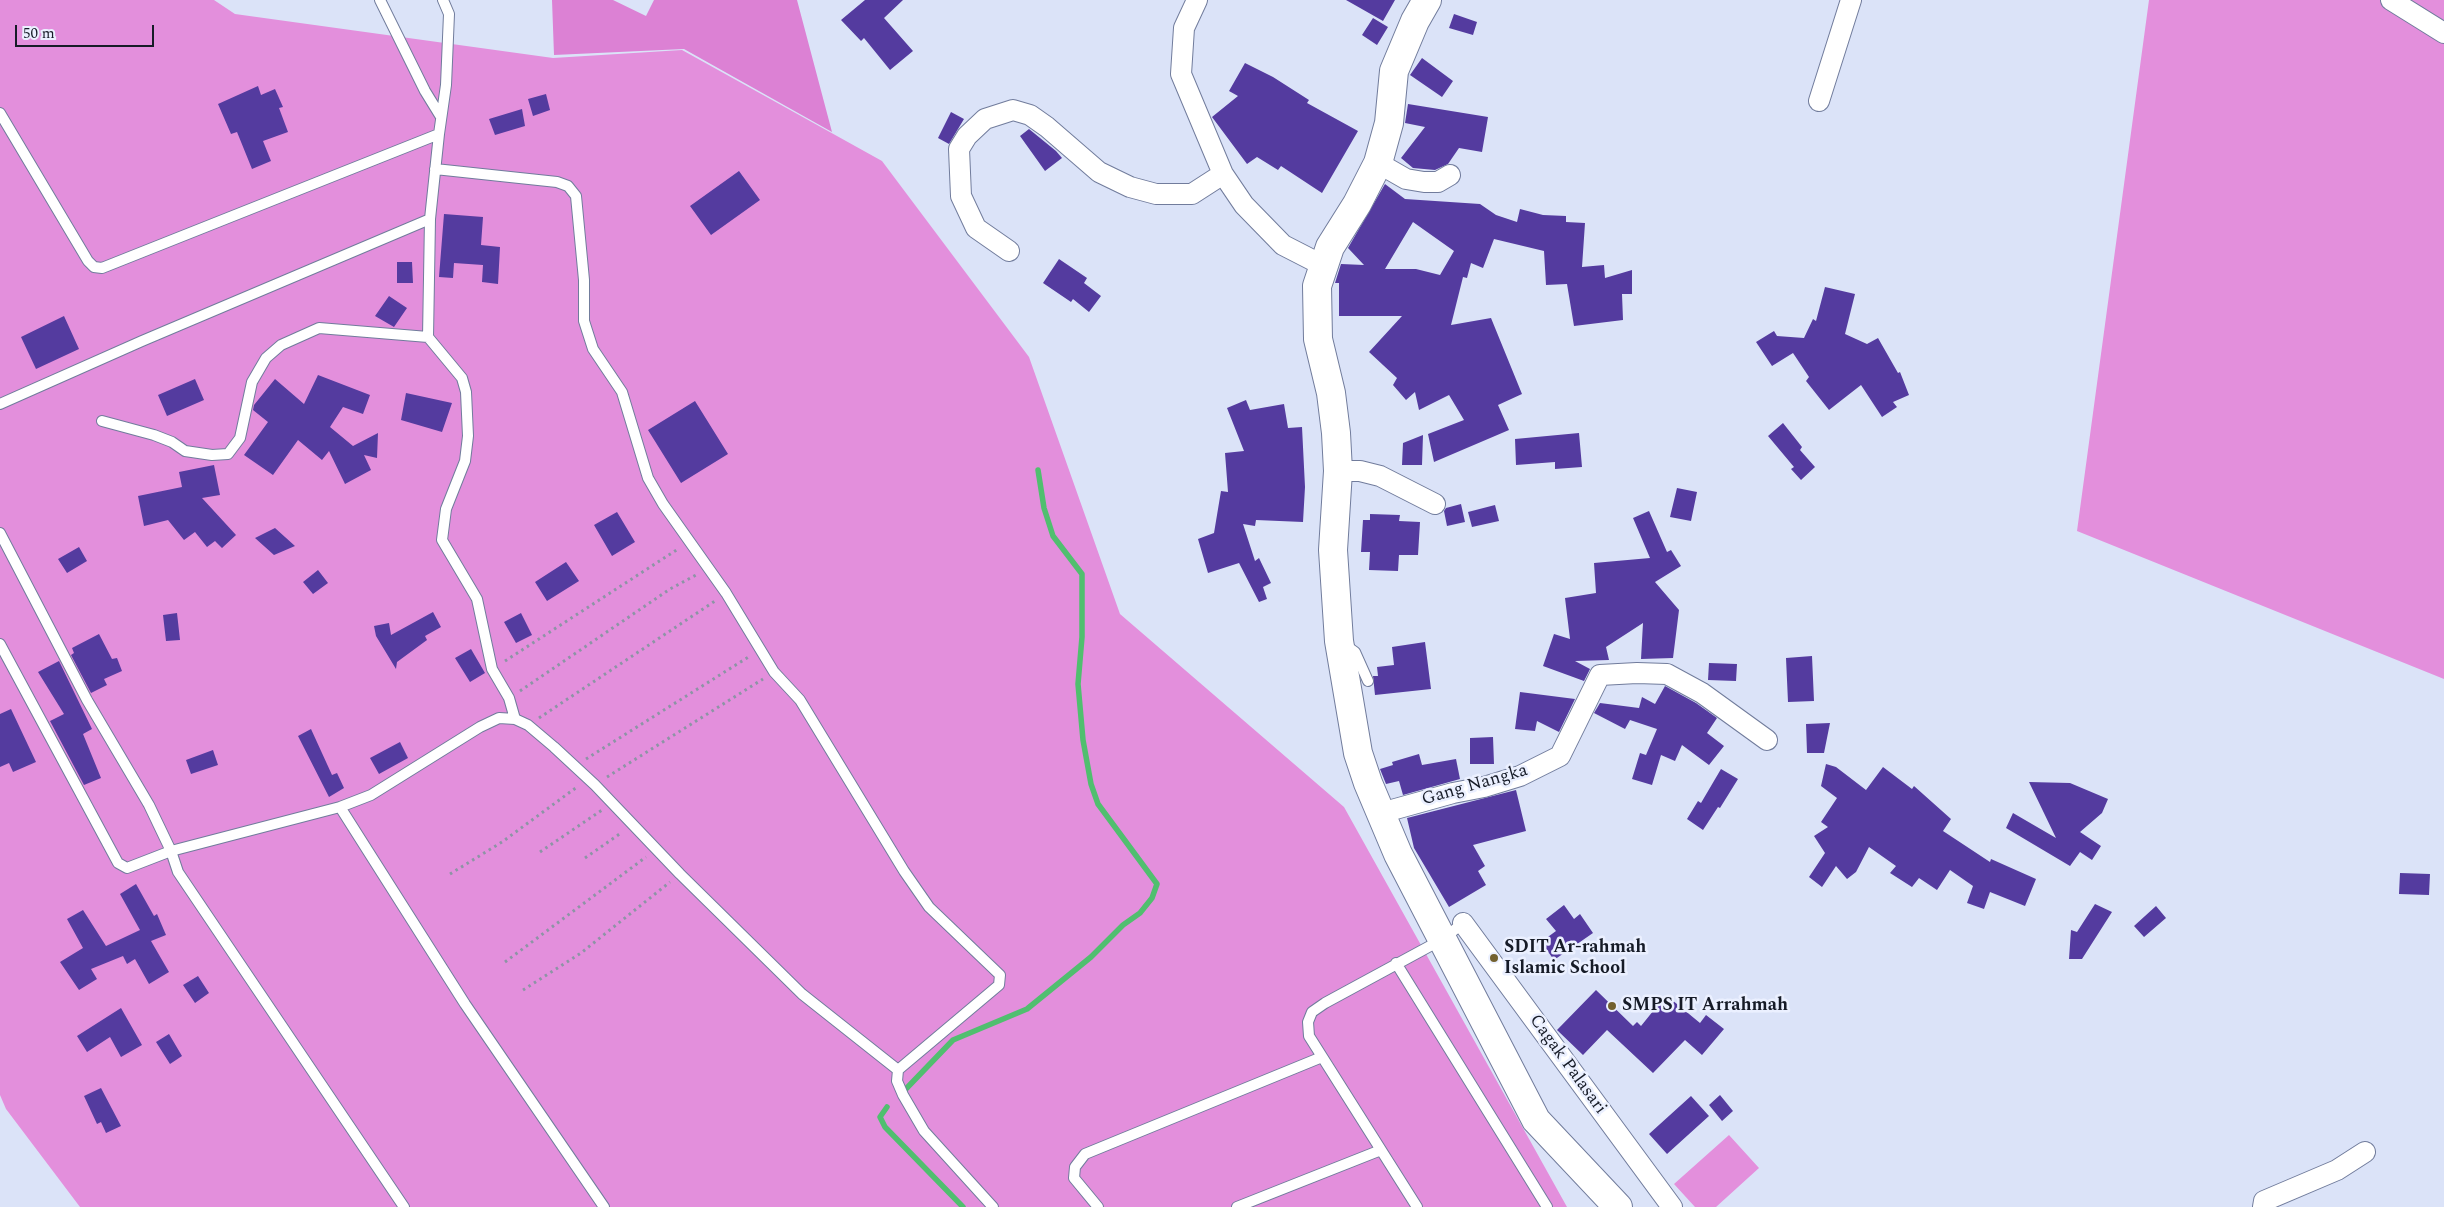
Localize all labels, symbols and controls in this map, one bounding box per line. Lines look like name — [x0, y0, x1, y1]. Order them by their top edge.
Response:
scale bar — [18, 15, 156, 47]
text: 50 m — [23, 22, 55, 45]
street label: Gang Nangka — [1420, 761, 1530, 811]
place label: SDIT Ar-rahmah Islamic School — [1504, 937, 1646, 980]
marker: SDIT Ar-rahmah Islamic School — [1488, 952, 1500, 964]
place label: SMPS IT Arrahmah — [1622, 995, 1788, 1017]
marker: SMPS IT Arrahmah — [1606, 1000, 1618, 1012]
street label: Cagak Palasari — [1524, 1011, 1610, 1119]

